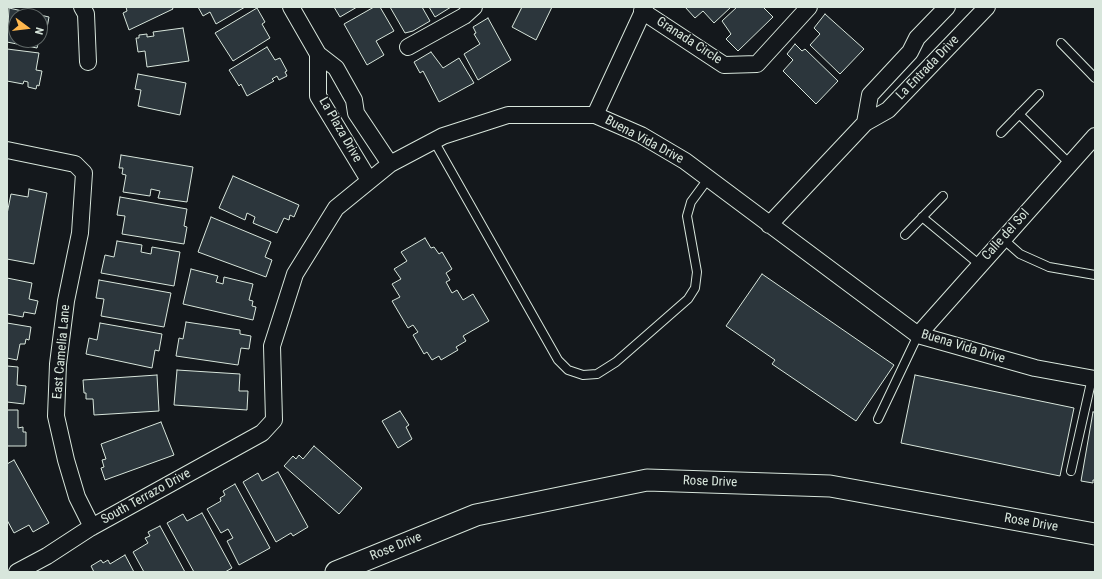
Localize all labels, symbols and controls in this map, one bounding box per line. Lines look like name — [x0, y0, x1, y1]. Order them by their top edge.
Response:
north arrow — [8, 8, 48, 48]
street label: Granada Circle — [653, 14, 725, 68]
text: N — [32, 26, 46, 36]
street label: La Entrada Drive — [893, 33, 963, 103]
street label: La Plaza Drive — [315, 95, 365, 165]
street label: Buena Vida Drive — [602, 113, 686, 167]
street label: Calle del Sol — [979, 206, 1033, 264]
street label: East Camelia Lane — [50, 304, 74, 400]
street label: Buena Vida Drive — [919, 327, 1007, 367]
street label: South Terrazo Drive — [99, 466, 193, 528]
street label: Rose Drive — [683, 473, 737, 491]
street label: Rose Drive — [1003, 511, 1059, 535]
street label: Rose Drive — [368, 530, 424, 564]

